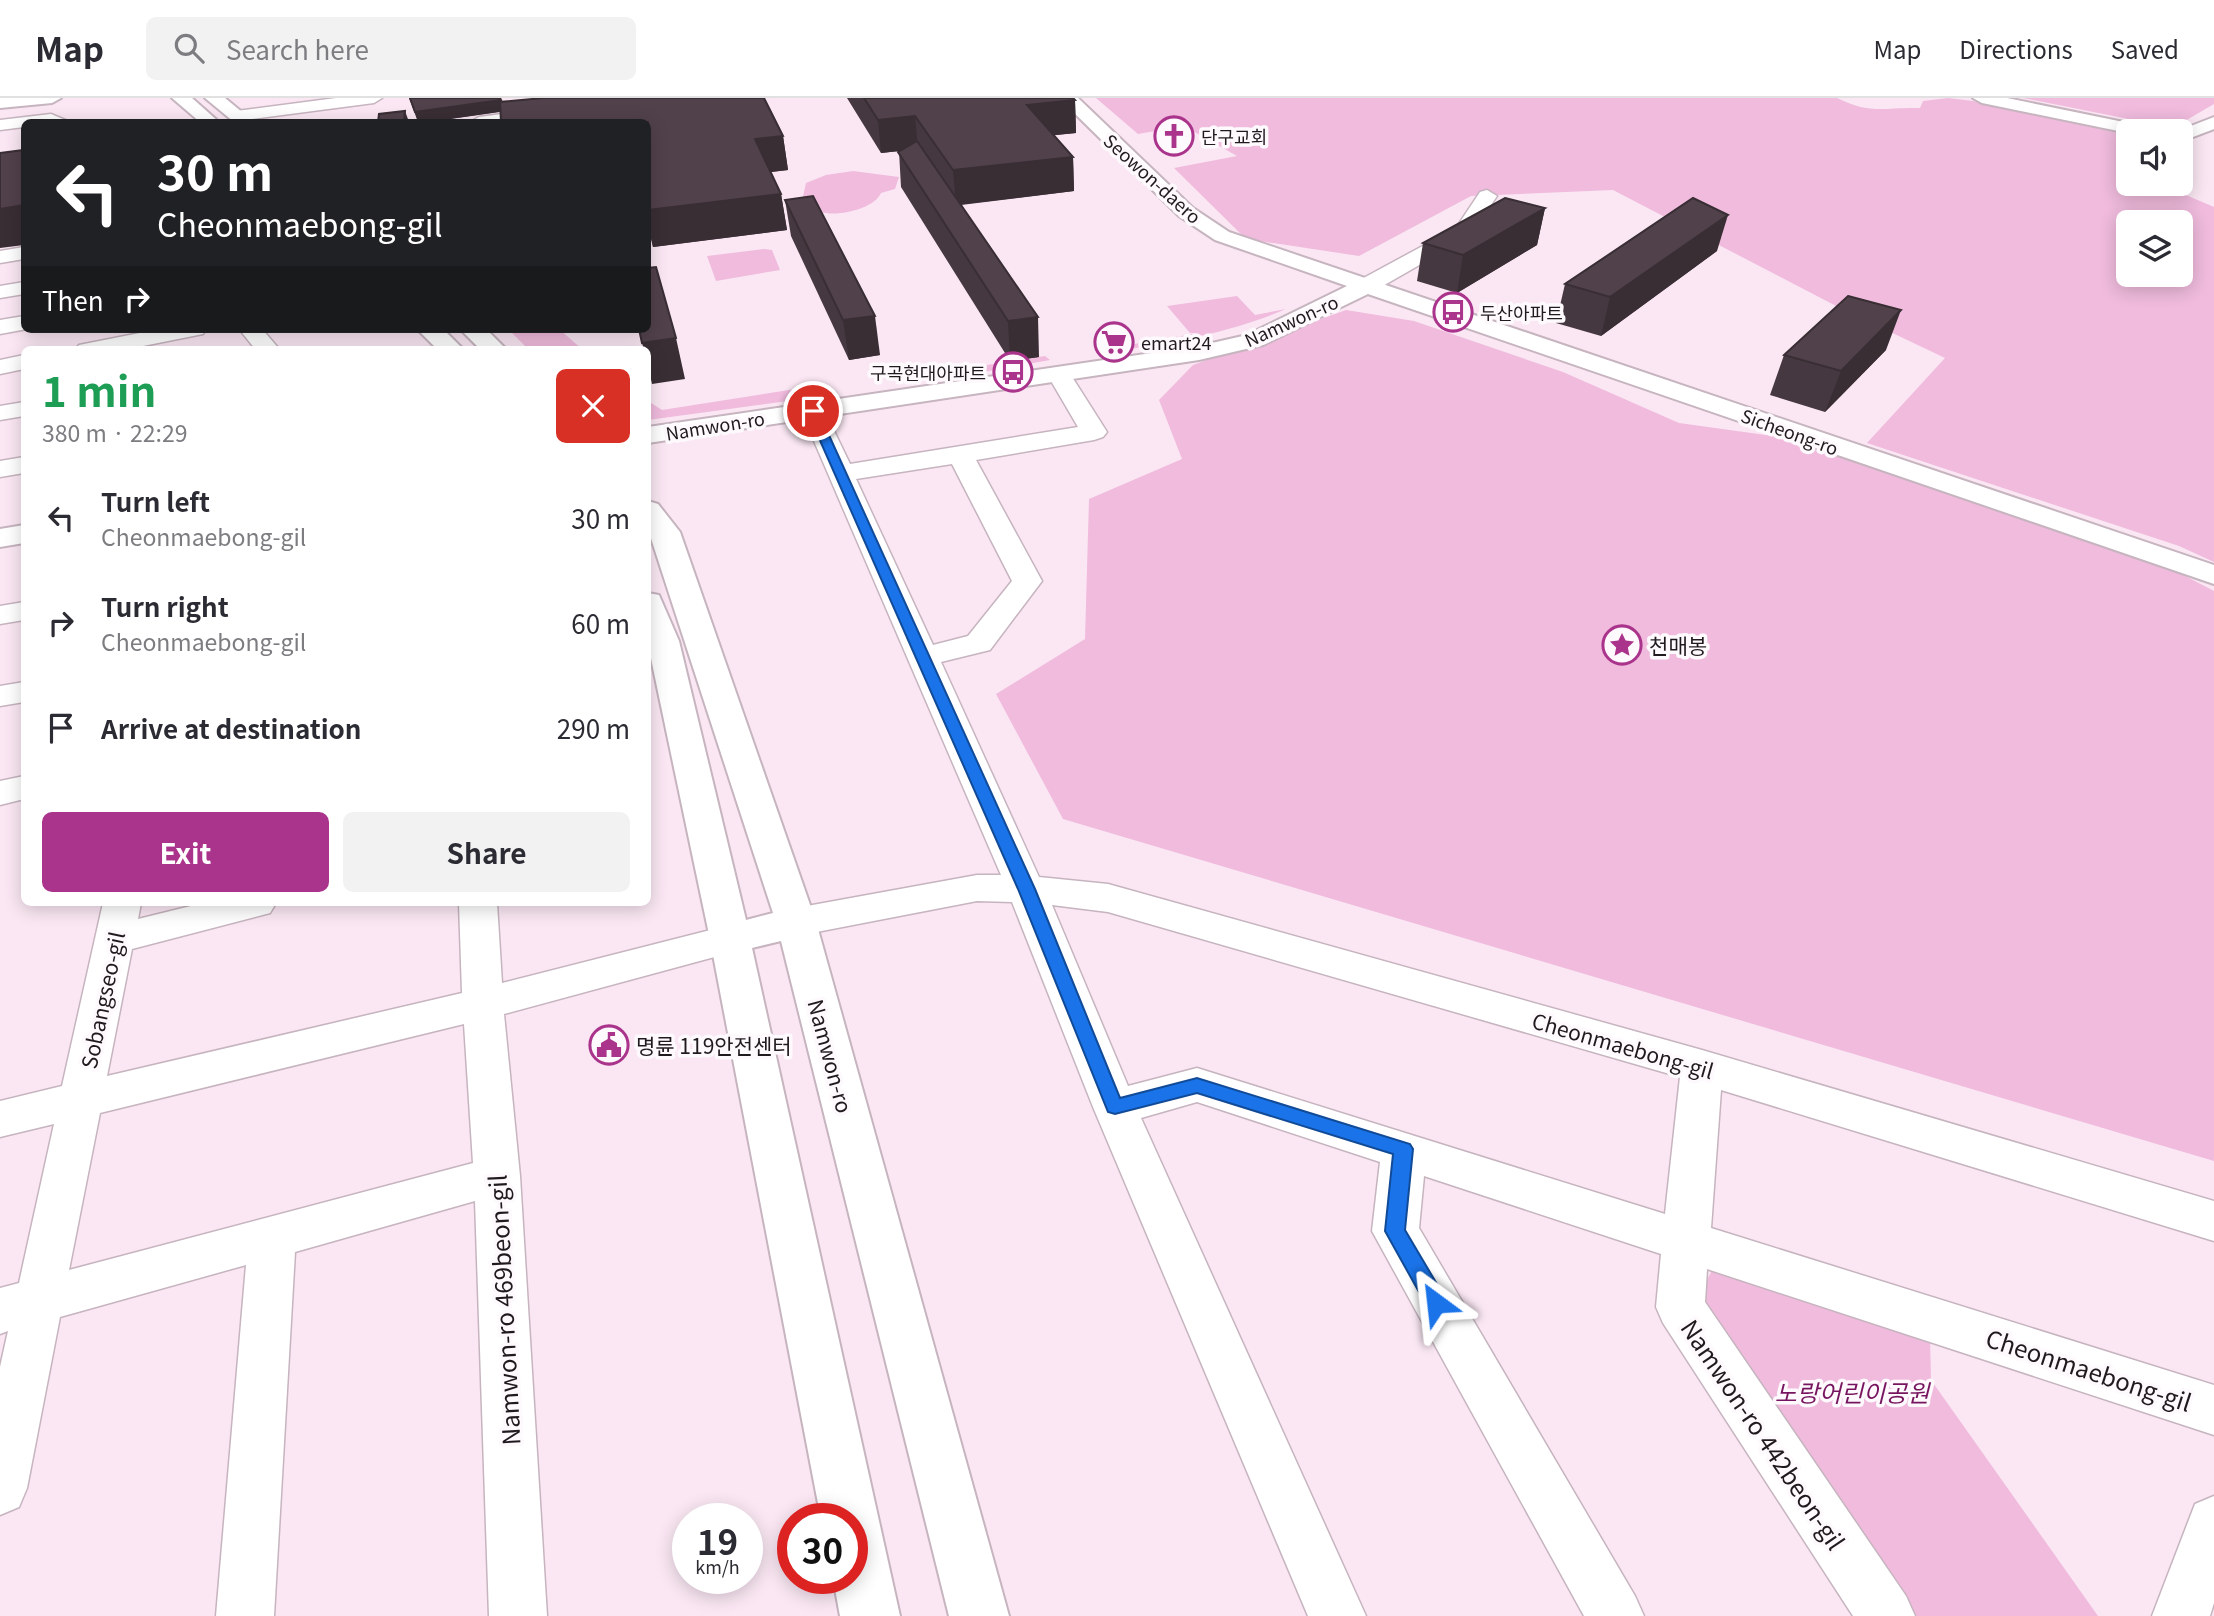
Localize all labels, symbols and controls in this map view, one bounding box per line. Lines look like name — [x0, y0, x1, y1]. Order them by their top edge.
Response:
search box — [146, 17, 636, 80]
text: Map — [35, 24, 104, 72]
icon: search — [170, 29, 208, 67]
text: Search here — [226, 30, 369, 67]
text: Map — [1873, 31, 1921, 66]
text: Directions — [1959, 31, 2073, 66]
text: Saved — [2111, 31, 2179, 66]
church icon: 단구교회 — [1153, 115, 1195, 157]
map controls — [2116, 119, 2193, 287]
button: sound — [2116, 119, 2193, 196]
place label: 단구교회 — [1201, 123, 1267, 149]
street label: Seowon-daero — [1099, 127, 1207, 229]
text: 30 m — [157, 134, 273, 205]
icon: left — [42, 147, 133, 238]
text: Cheonmaebong-gil — [157, 200, 443, 246]
button: layers — [2116, 210, 2193, 287]
icon: right — [118, 280, 156, 318]
text: Then — [42, 281, 104, 318]
street label: Namwon-ro — [1240, 288, 1342, 352]
bus stop icon: 두산아파트 — [1432, 291, 1474, 333]
place label: 두산아파트 — [1480, 299, 1563, 325]
supermarket icon: emart24 — [1093, 321, 1135, 363]
place label: emart24 — [1141, 329, 1212, 355]
bus stop icon: 구곡현대아파트 — [992, 351, 1034, 393]
text: 1 min — [42, 358, 157, 419]
place label: 구곡현대아파트 — [870, 359, 986, 385]
button: close — [556, 369, 630, 443]
pin — [783, 381, 843, 441]
icon: arrive — [794, 392, 832, 430]
street label: Sicheong-ro — [1738, 401, 1842, 461]
street label: Namwon-ro — [664, 404, 766, 446]
text: 380 m · 22:29 — [42, 415, 187, 449]
text: Turn left — [101, 482, 210, 519]
icon: left — [42, 499, 80, 537]
text: 30 m — [571, 499, 630, 536]
text: Cheonmaebong-gil — [101, 519, 306, 553]
text: Turn right — [101, 587, 229, 624]
icon: right — [42, 604, 80, 642]
text: 60 m — [571, 604, 630, 641]
text: Cheonmaebong-gil — [101, 624, 306, 658]
place icon: 천매봉 — [1601, 624, 1643, 666]
place label: 천매봉 — [1649, 630, 1707, 660]
icon: arrive — [42, 709, 80, 747]
text: Arrive at destination — [101, 709, 362, 746]
text: 290 m — [557, 709, 630, 746]
button: Exit — [42, 812, 329, 892]
button: Share — [343, 812, 630, 892]
street label: Sobangseo-gil — [73, 929, 131, 1071]
street label: Namwon-ro — [801, 996, 861, 1116]
street label: Cheonmaebong-gil — [1529, 1005, 1717, 1085]
public building icon: 명륜 119안전센터 — [588, 1024, 630, 1066]
place label: 명륜 119안전센터 — [636, 1030, 792, 1060]
street label: Namwon-ro 469beon-gil — [478, 1174, 528, 1446]
position arrow — [1399, 1266, 1473, 1340]
street label: Namwon-ro 442beon-gil — [1674, 1312, 1854, 1556]
street label: Cheonmaebong-gil — [1982, 1319, 2196, 1419]
park label: 노랑어린이공원 — [1775, 1374, 1931, 1409]
speed limit sign: 30 — [777, 1503, 868, 1594]
text: 19 — [697, 1514, 738, 1565]
text: km/h — [695, 1553, 740, 1579]

